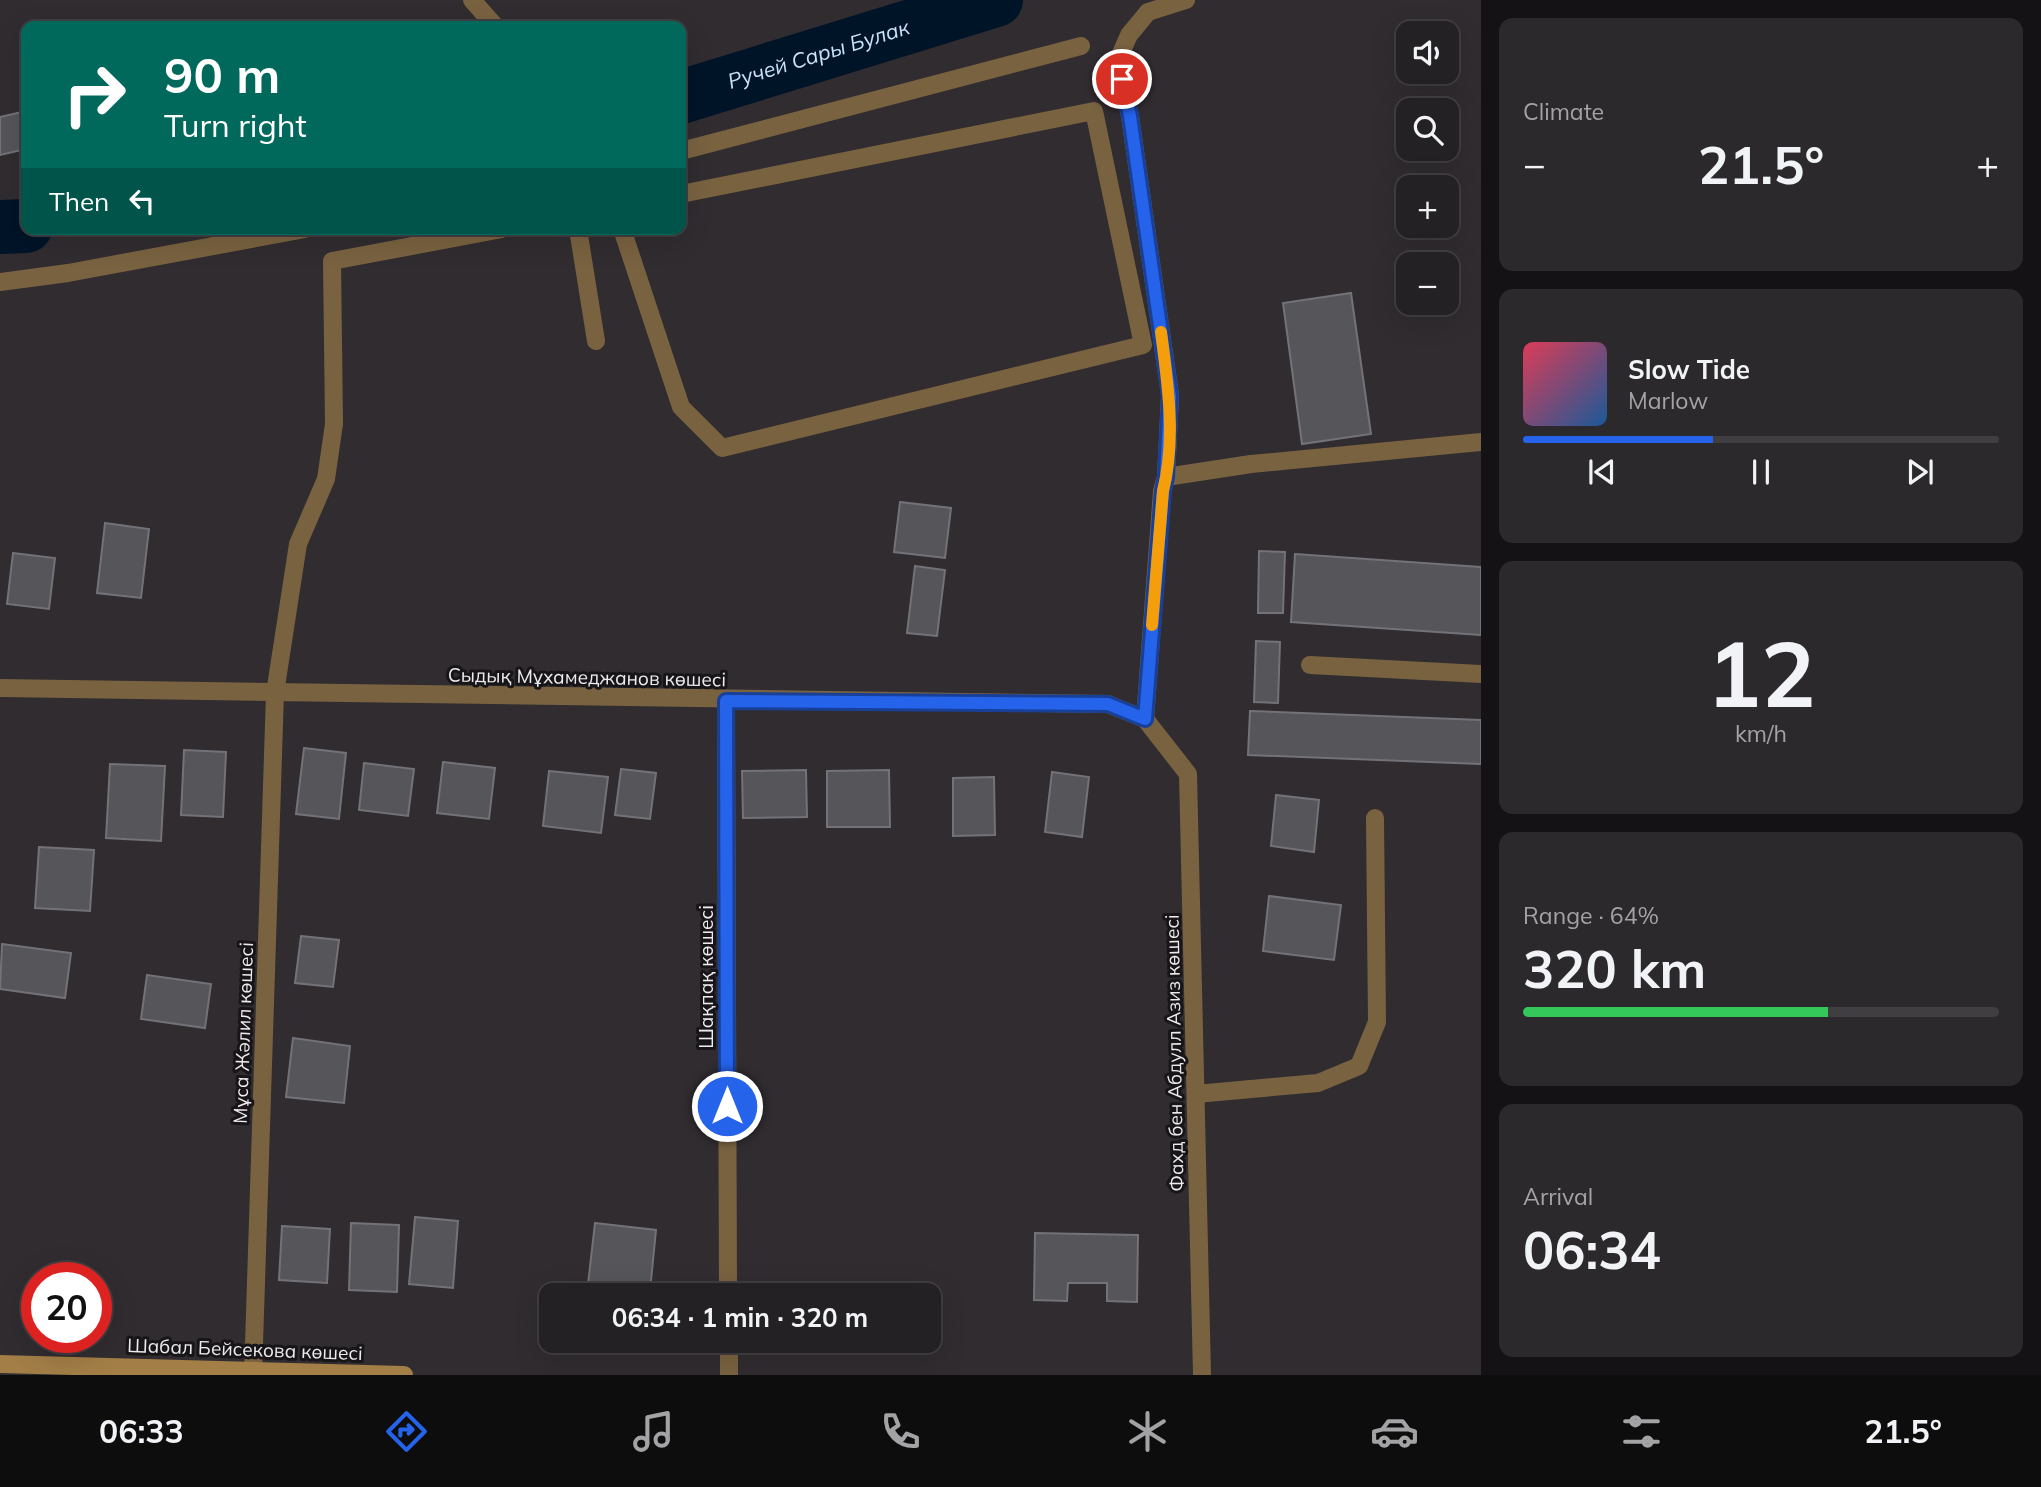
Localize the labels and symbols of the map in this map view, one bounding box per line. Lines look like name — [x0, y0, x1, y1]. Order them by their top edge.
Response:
water label: Ручей Сары Булак — [724, 13, 913, 94]
pin — [1092, 49, 1152, 109]
street label: Сыдық Мұхамеджанов көшесі — [448, 663, 726, 691]
street label: Шақпақ көшесі — [694, 905, 718, 1049]
street label: Фахд бен Абдулл Азиз көшесі — [1160, 914, 1188, 1192]
street label: Мұса Жәлил көшесі — [228, 942, 258, 1124]
position arrow — [690, 1069, 764, 1143]
speed limit sign: 20 — [21, 1262, 112, 1353]
street label: Шабал Бейсекова көшесі — [127, 1333, 363, 1365]

